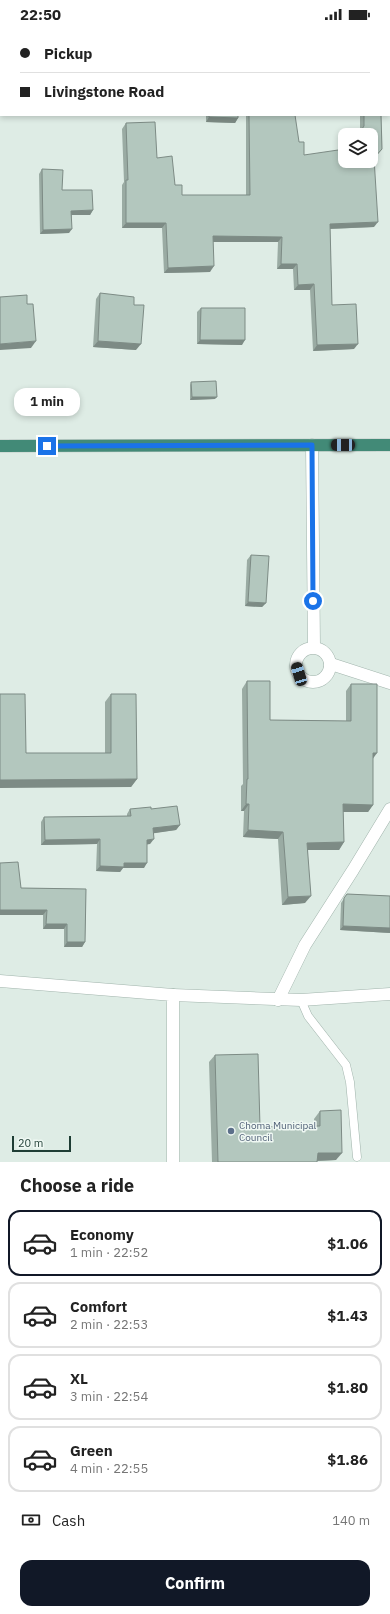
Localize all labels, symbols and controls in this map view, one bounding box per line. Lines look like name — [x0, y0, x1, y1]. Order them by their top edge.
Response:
text: 22:50 — [20, 5, 61, 24]
text: Pickup — [44, 44, 92, 63]
text: Livingstone Road — [44, 82, 164, 101]
map controls — [338, 128, 378, 168]
button: layers — [338, 128, 378, 168]
callout: 1 min — [14, 388, 80, 416]
text: 1 min — [30, 393, 64, 410]
route end — [38, 437, 56, 455]
car — [331, 439, 355, 451]
route start — [304, 592, 322, 610]
car — [290, 661, 308, 687]
place label: Choma Municipal Council — [239, 1119, 317, 1144]
marker: Choma Municipal Council — [226, 1126, 236, 1136]
scale bar — [12, 1134, 71, 1153]
text: 20 m — [18, 1136, 43, 1150]
text: Choose a ride — [20, 1174, 134, 1197]
icon: car — [22, 1225, 58, 1261]
text: Economy — [70, 1225, 134, 1244]
text: $1.06 — [327, 1234, 368, 1253]
text: 1 min · 22:52 — [70, 1244, 148, 1261]
icon: car — [22, 1297, 58, 1333]
text: Comfort — [70, 1297, 127, 1316]
text: $1.43 — [327, 1306, 368, 1325]
text: 2 min · 22:53 — [70, 1316, 148, 1333]
icon: car — [22, 1369, 58, 1405]
text: XL — [70, 1369, 88, 1388]
text: $1.80 — [327, 1378, 368, 1397]
text: 3 min · 22:54 — [70, 1388, 148, 1405]
icon: car — [22, 1441, 58, 1477]
text: Green — [70, 1441, 113, 1460]
text: $1.86 — [327, 1450, 368, 1469]
text: 4 min · 22:55 — [70, 1460, 148, 1477]
icon: cash — [20, 1509, 42, 1531]
text: Cash — [52, 1511, 85, 1530]
text: 140 m — [332, 1512, 370, 1529]
button: Confirm — [20, 1560, 370, 1606]

